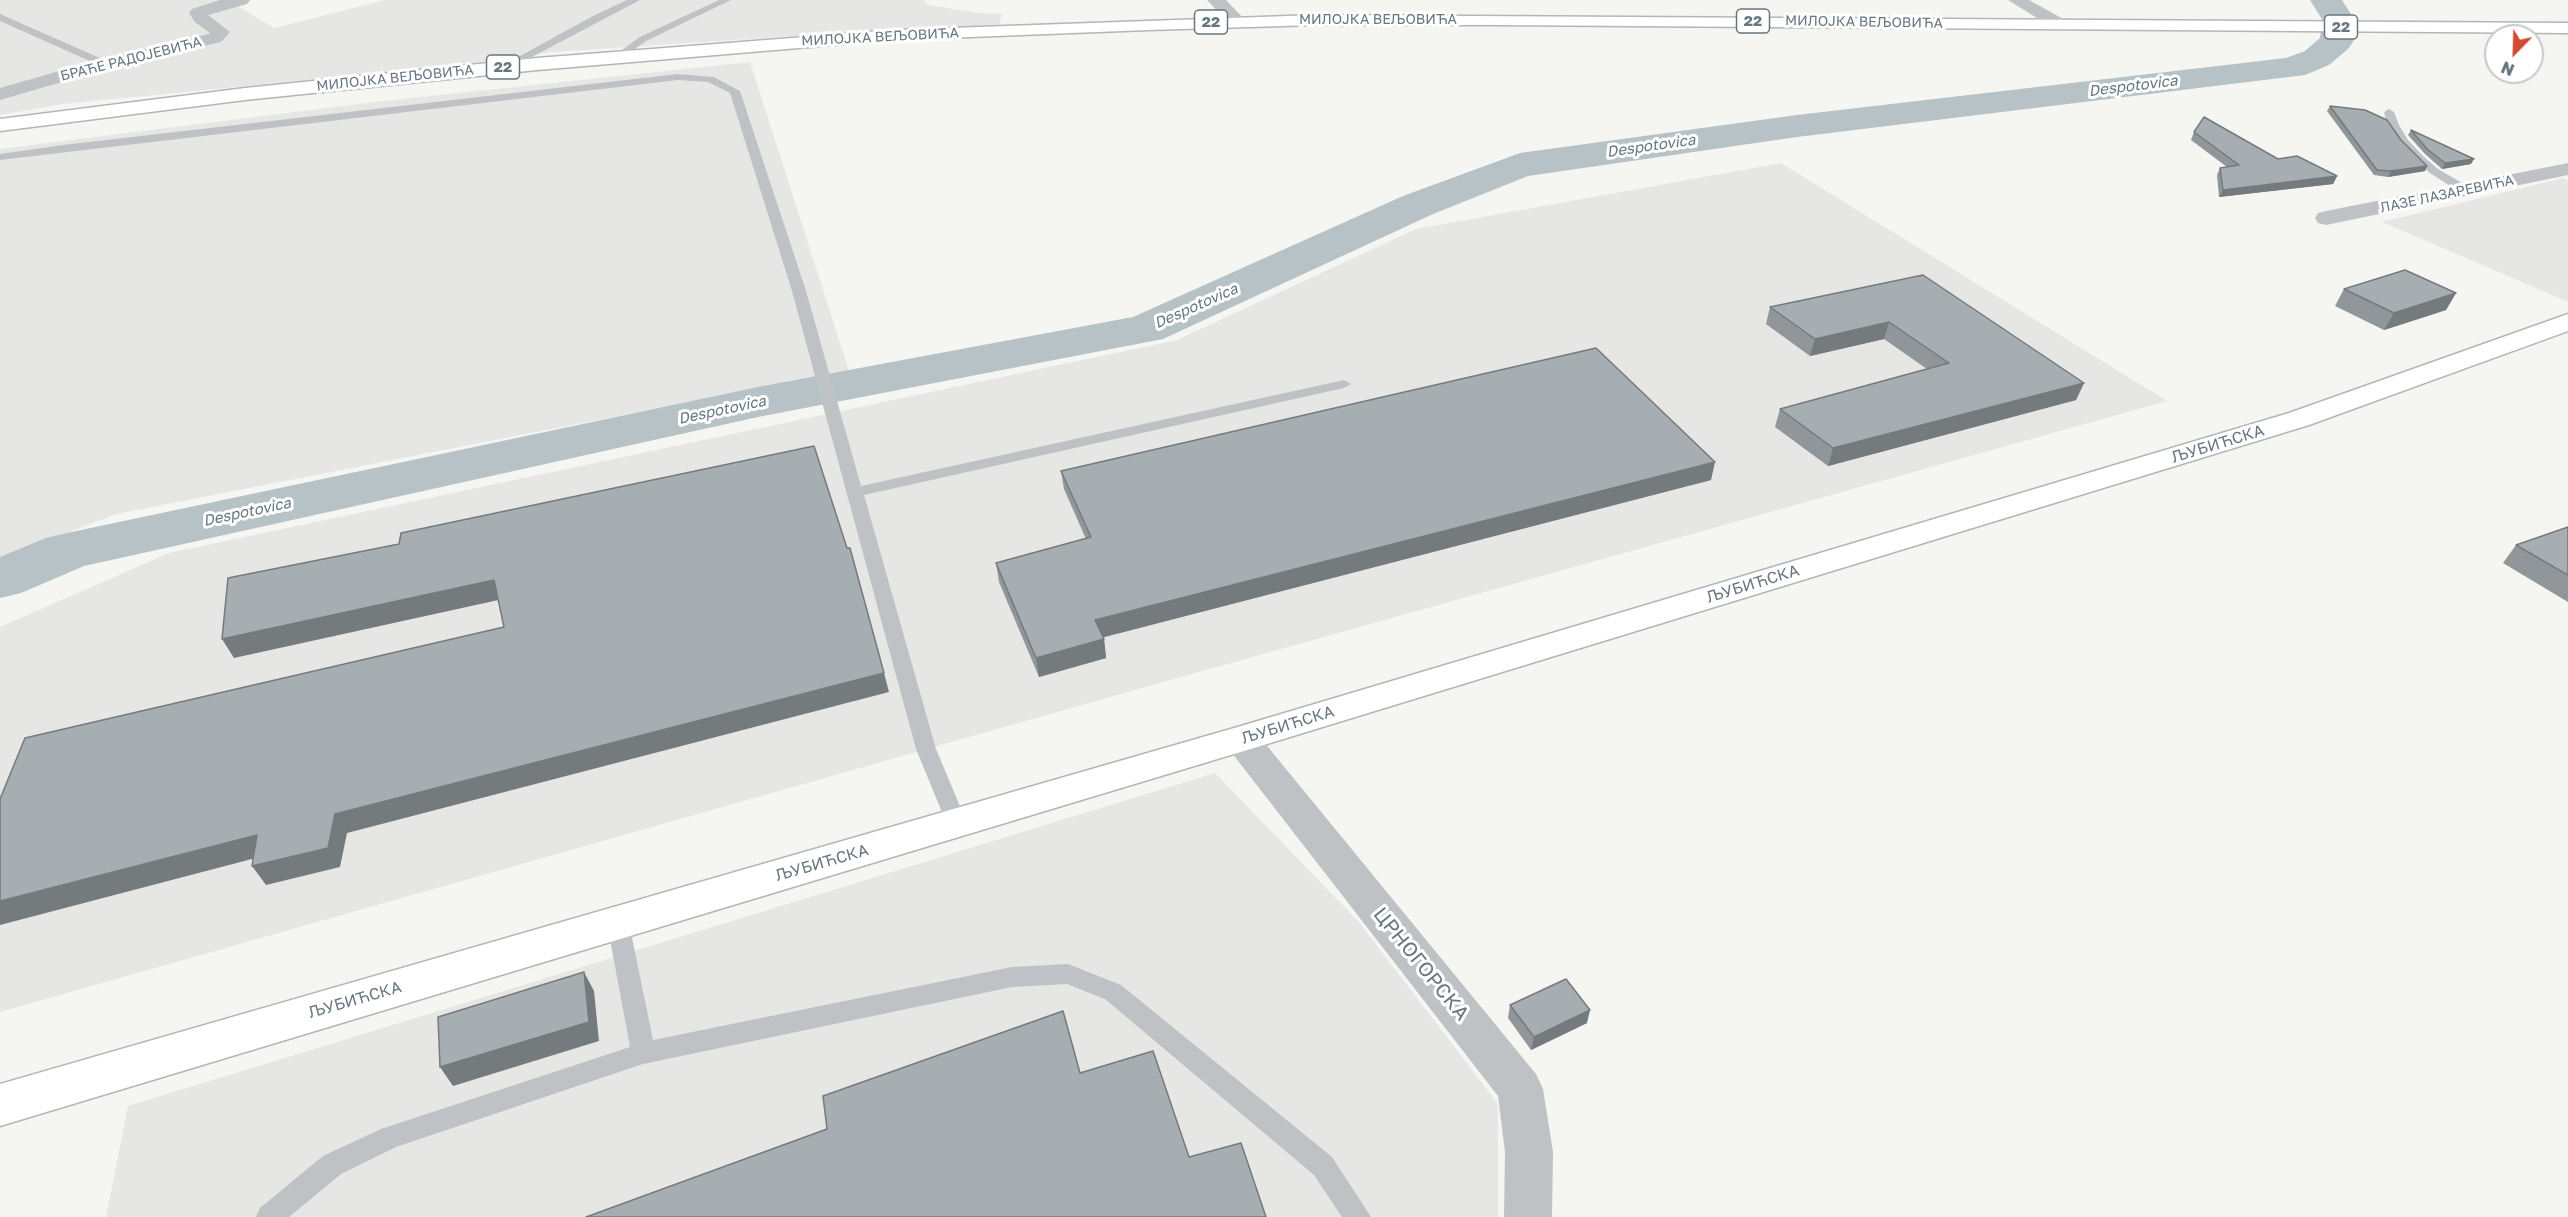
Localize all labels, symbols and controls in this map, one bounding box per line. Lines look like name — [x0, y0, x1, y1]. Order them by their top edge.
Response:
road number: 22 — [1736, 9, 1770, 33]
road number: 22 — [1194, 10, 1228, 34]
street label: МИЛОЈКА ВЕЉОВИЋА — [1299, 12, 1457, 28]
street label: МИЛОЈКА ВЕЉОВИЋА — [1785, 12, 1943, 32]
road number: 22 — [2324, 15, 2358, 39]
street label: МИЛОЈКА ВЕЉОВИЋА — [801, 24, 959, 50]
north arrow — [2484, 24, 2544, 84]
street label: БРАЋЕ РАДОЈЕВИЋА — [59, 33, 203, 85]
road number: 22 — [486, 55, 520, 79]
text: N — [2498, 57, 2517, 80]
street label: МИЛОЈКА ВЕЉОВИЋА — [316, 61, 474, 95]
water label: Despotovica — [2088, 72, 2178, 100]
water label: Despotovica — [1606, 131, 1696, 161]
street label: ЛАЗЕ ЛАЗАРЕВИЋА — [2379, 172, 2515, 216]
water label: Despotovica — [1152, 280, 1240, 332]
water label: Despotovica — [677, 392, 767, 428]
street label: ЉУБИЋСКА — [2169, 421, 2267, 467]
water label: Despotovica — [202, 494, 292, 530]
street label: ЉУБИЋСКА — [1704, 561, 1802, 607]
street label: ЉУБИЋСКА — [1239, 702, 1337, 748]
street label: ЉУБИЋСКА — [773, 841, 871, 885]
street label: ЦРНОГОРСКА — [1368, 903, 1474, 1025]
street label: ЉУБИЋСКА — [306, 978, 404, 1022]

